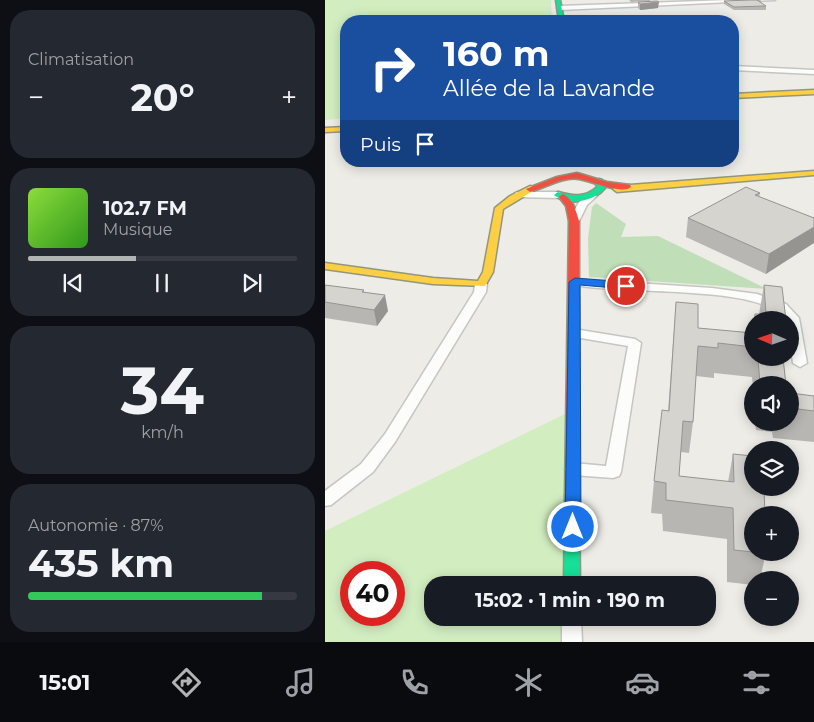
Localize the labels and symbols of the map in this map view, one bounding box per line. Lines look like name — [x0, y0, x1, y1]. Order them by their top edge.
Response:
pin — [605, 265, 647, 307]
north arrow — [744, 311, 799, 366]
position arrow — [546, 500, 598, 552]
speed limit sign: 40 — [340, 561, 405, 626]

